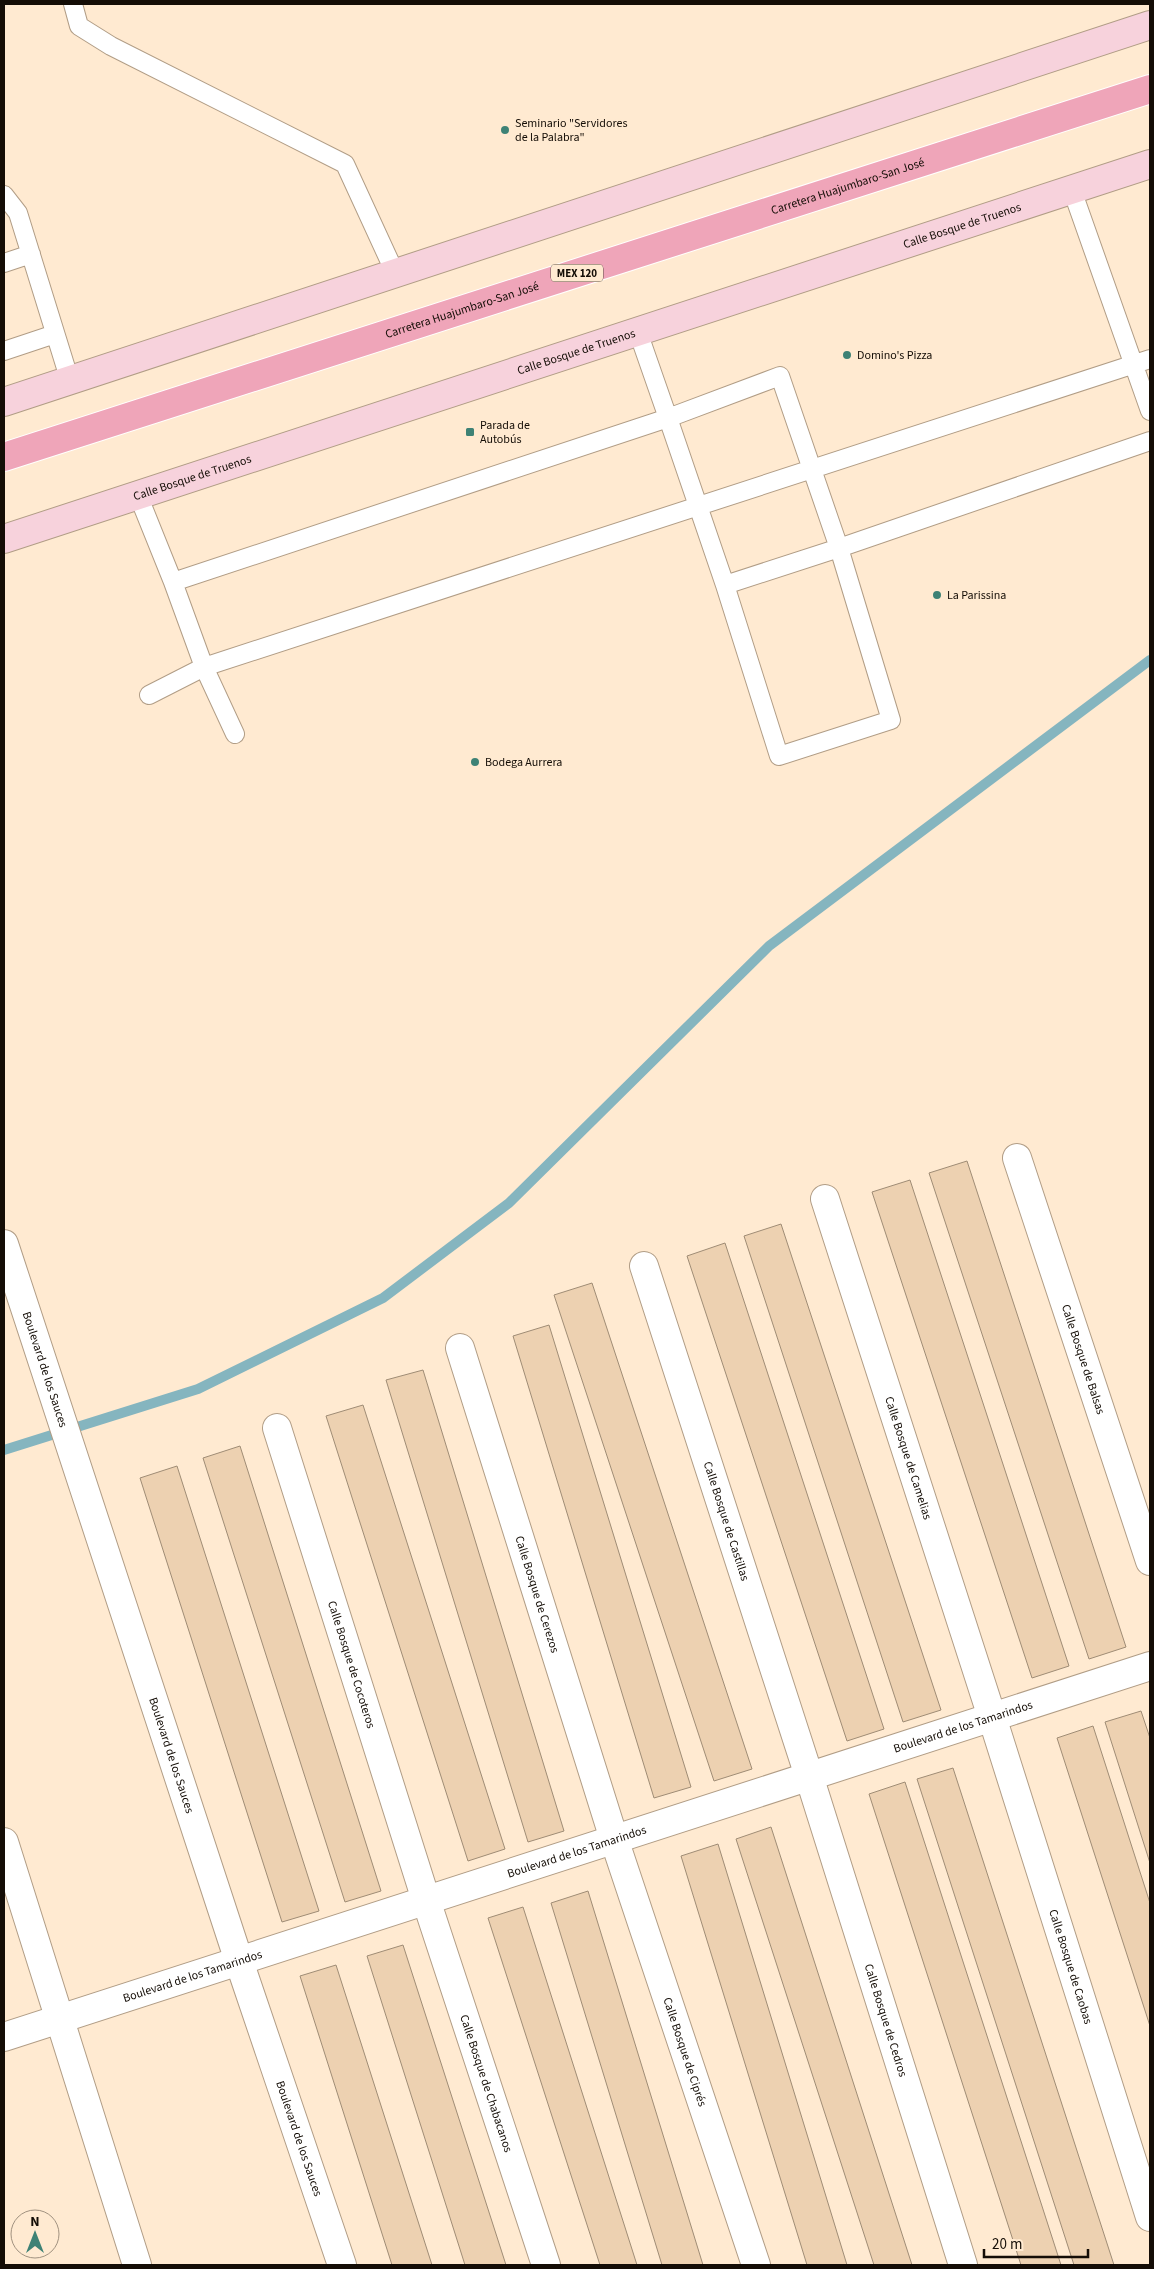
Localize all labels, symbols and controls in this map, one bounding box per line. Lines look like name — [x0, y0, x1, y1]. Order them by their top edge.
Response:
place label: Seminario "Servidores de la Palabra" — [515, 115, 627, 146]
marker: Seminario "Servidores de la Palabra" — [499, 124, 511, 136]
street label: Carretera Huajumbaro-San José — [769, 154, 927, 219]
street label: Calle Bosque de Truenos — [901, 199, 1023, 253]
road number: MEX 120 — [551, 264, 603, 282]
street label: Carretera Huajumbaro-San José — [383, 278, 541, 343]
street label: Calle Bosque de Truenos — [515, 325, 638, 379]
place label: Domino's Pizza — [857, 347, 932, 364]
marker: Domino's Pizza — [841, 349, 853, 361]
place label: Parada de Autobús — [480, 417, 530, 448]
marker: Parada de Autobús — [464, 426, 476, 438]
street label: Calle Bosque de Truenos — [131, 451, 254, 505]
place label: La Parissina — [947, 587, 1006, 604]
marker: La Parissina — [931, 589, 943, 601]
place label: Bodega Aurrera — [485, 754, 562, 771]
marker: Bodega Aurrera — [469, 756, 481, 768]
street label: Calle Bosque de Balsas — [1057, 1302, 1109, 1417]
street label: Boulevard de los Sauces — [18, 1309, 72, 1430]
street label: Calle Bosque de Camelias — [880, 1394, 936, 1522]
street label: Calle Bosque de Castillas — [699, 1459, 753, 1583]
street label: Calle Bosque de Cerezos — [510, 1534, 563, 1655]
street label: Calle Bosque de Cocoteros — [323, 1599, 379, 1731]
street label: Boulevard de los Sauces — [144, 1695, 198, 1816]
street label: Boulevard de los Tamarindos — [891, 1697, 1035, 1757]
street label: Boulevard de los Tamarindos — [505, 1822, 649, 1883]
street label: Calle Bosque de Caobas — [1044, 1907, 1097, 2026]
street label: Boulevard de los Tamarindos — [121, 1946, 264, 2007]
street label: Calle Bosque de Cedros — [860, 1962, 911, 2079]
street label: Calle Bosque de Ciprés — [658, 1995, 711, 2109]
street label: Calle Bosque de Chabacanos — [455, 2012, 516, 2155]
street label: Boulevard de los Sauces — [271, 2079, 326, 2199]
north arrow — [10, 2209, 60, 2259]
text: N — [30, 2212, 40, 2232]
scale bar — [984, 2226, 1088, 2258]
text: 20 m — [992, 2234, 1022, 2255]

